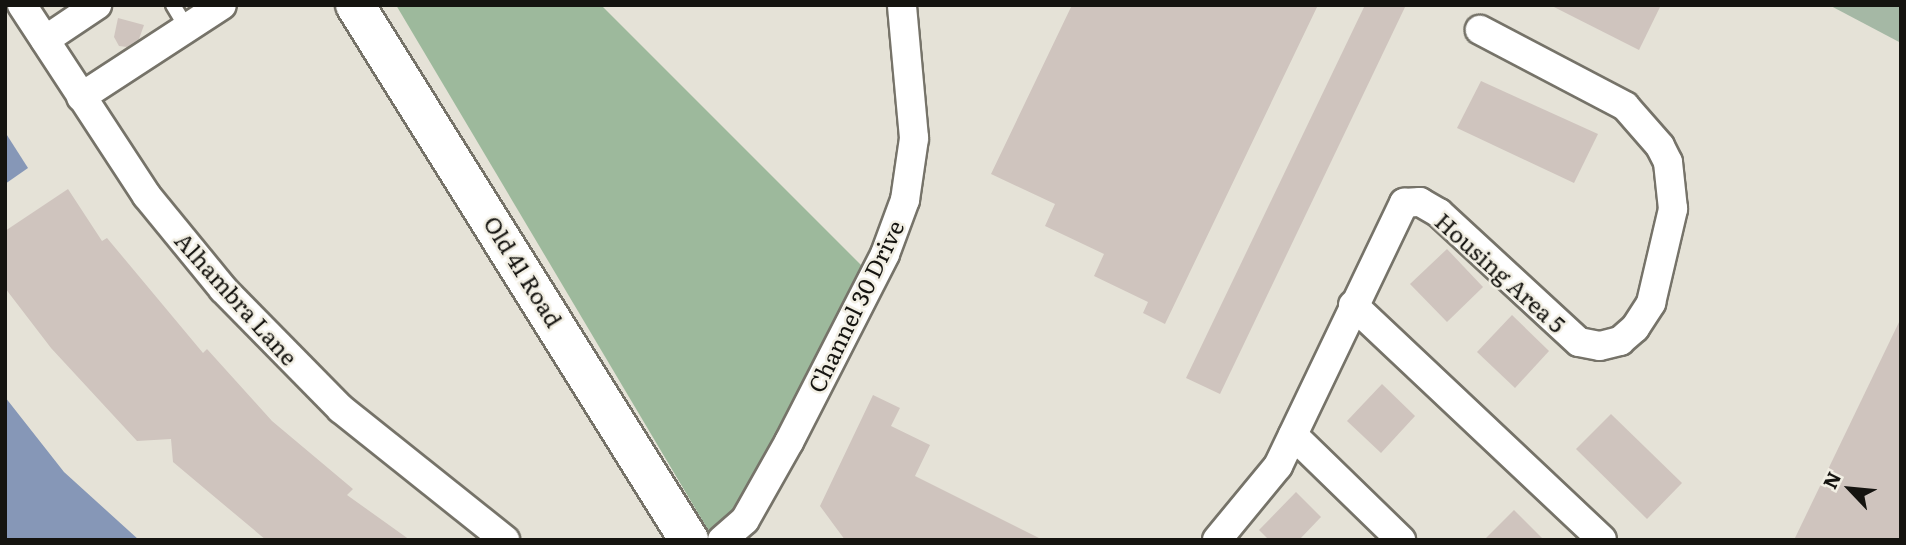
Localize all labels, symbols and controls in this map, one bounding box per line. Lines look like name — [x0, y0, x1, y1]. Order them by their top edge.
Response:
street label: Housing Area 5 — [1430, 206, 1572, 338]
street label: Old 41 Road — [479, 210, 569, 332]
street label: Channel 30 Drive — [801, 215, 909, 397]
street label: Alhambra Lane — [170, 226, 304, 370]
north arrow — [1815, 454, 1885, 524]
text: N — [1815, 466, 1847, 493]

